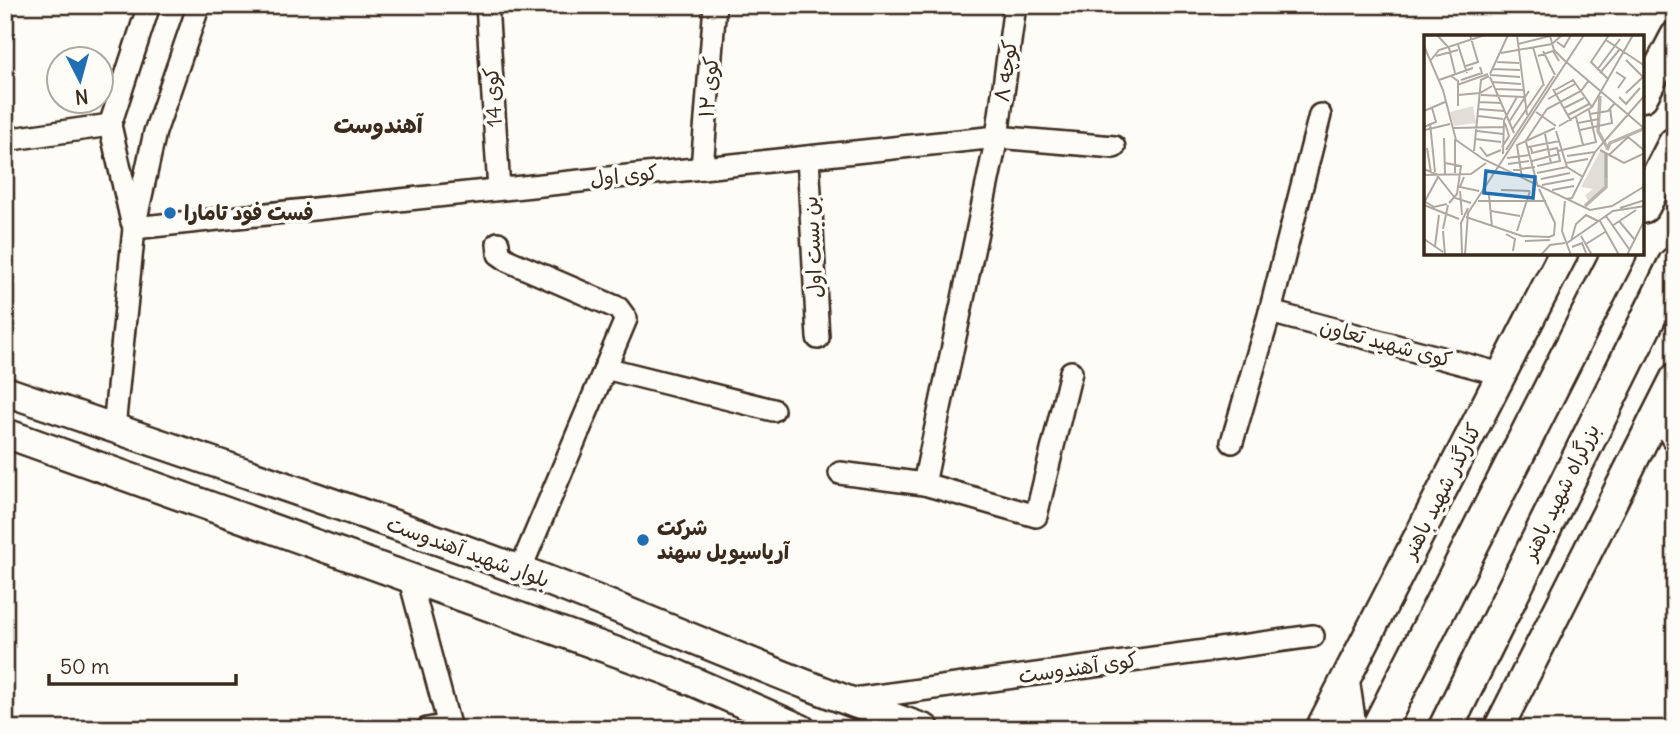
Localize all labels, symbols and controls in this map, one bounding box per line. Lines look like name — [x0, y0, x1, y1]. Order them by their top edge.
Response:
inset map — [1424, 35, 1645, 256]
street label: کوچه ۸ — [988, 38, 1023, 104]
north arrow — [46, 46, 116, 116]
street label: کوی ۱۲ — [692, 55, 725, 119]
street label: کوی 14 — [477, 66, 508, 128]
text: N — [74, 84, 90, 110]
district label: آهندوست — [333, 110, 425, 140]
street label: کوی اول — [589, 159, 659, 193]
street label: بن بست اول — [796, 195, 829, 299]
place label: فست فود تامارا — [184, 199, 314, 226]
marker: فست فود تامارا — [162, 205, 178, 221]
street label: کوی شهید تعاون — [1317, 312, 1455, 373]
street label: کنارگذر شهید باهنر — [1395, 419, 1487, 565]
street label: بزرگراه شهید باهنر — [1515, 419, 1605, 566]
street label: بلوار شهید آهندوست — [383, 510, 553, 594]
place label: شرکت آریاسیویل سهند — [657, 514, 791, 565]
marker: شرکت آریاسیویل سهند — [635, 532, 651, 548]
scale bar — [49, 643, 236, 687]
street label: کوی آهندوست — [1017, 646, 1139, 689]
text: 50 m — [60, 653, 109, 680]

